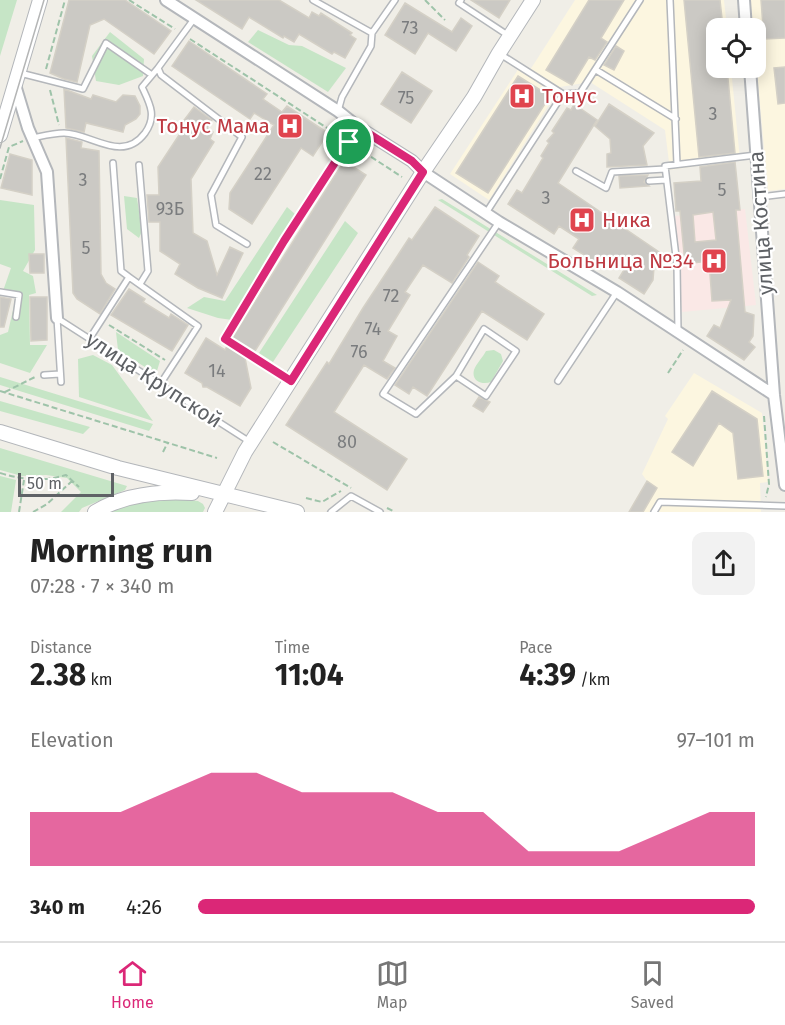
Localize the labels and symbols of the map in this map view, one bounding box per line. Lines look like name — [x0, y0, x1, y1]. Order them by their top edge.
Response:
house number: 73 — [402, 17, 418, 39]
hospital icon: Тонус — [507, 81, 537, 111]
place label: Тонус — [542, 83, 597, 109]
house number: 75 — [398, 87, 414, 109]
house number: 3 — [709, 103, 717, 125]
hospital icon: Тонус Мама — [275, 111, 305, 141]
place label: Тонус Мама — [156, 113, 270, 139]
pin — [323, 116, 374, 167]
street label: улица Костина — [743, 150, 779, 296]
house number: 22 — [254, 163, 272, 185]
house number: 3 — [79, 169, 87, 191]
house number: 5 — [717, 179, 727, 201]
house number: 3 — [542, 187, 550, 209]
house number: 93Б — [156, 198, 184, 220]
hospital icon: Ника — [567, 205, 597, 235]
place label: Ника — [602, 207, 651, 233]
house number: 5 — [81, 237, 91, 259]
hospital icon: Больница №34 — [699, 246, 729, 276]
place label: Больница №34 — [547, 248, 694, 274]
house number: 72 — [383, 285, 399, 307]
house number: 74 — [365, 318, 382, 340]
street label: улица Крупской — [81, 326, 227, 434]
house number: 76 — [350, 341, 368, 363]
house number: 14 — [208, 360, 226, 382]
house number: 80 — [337, 431, 357, 453]
scale bar — [18, 470, 114, 498]

